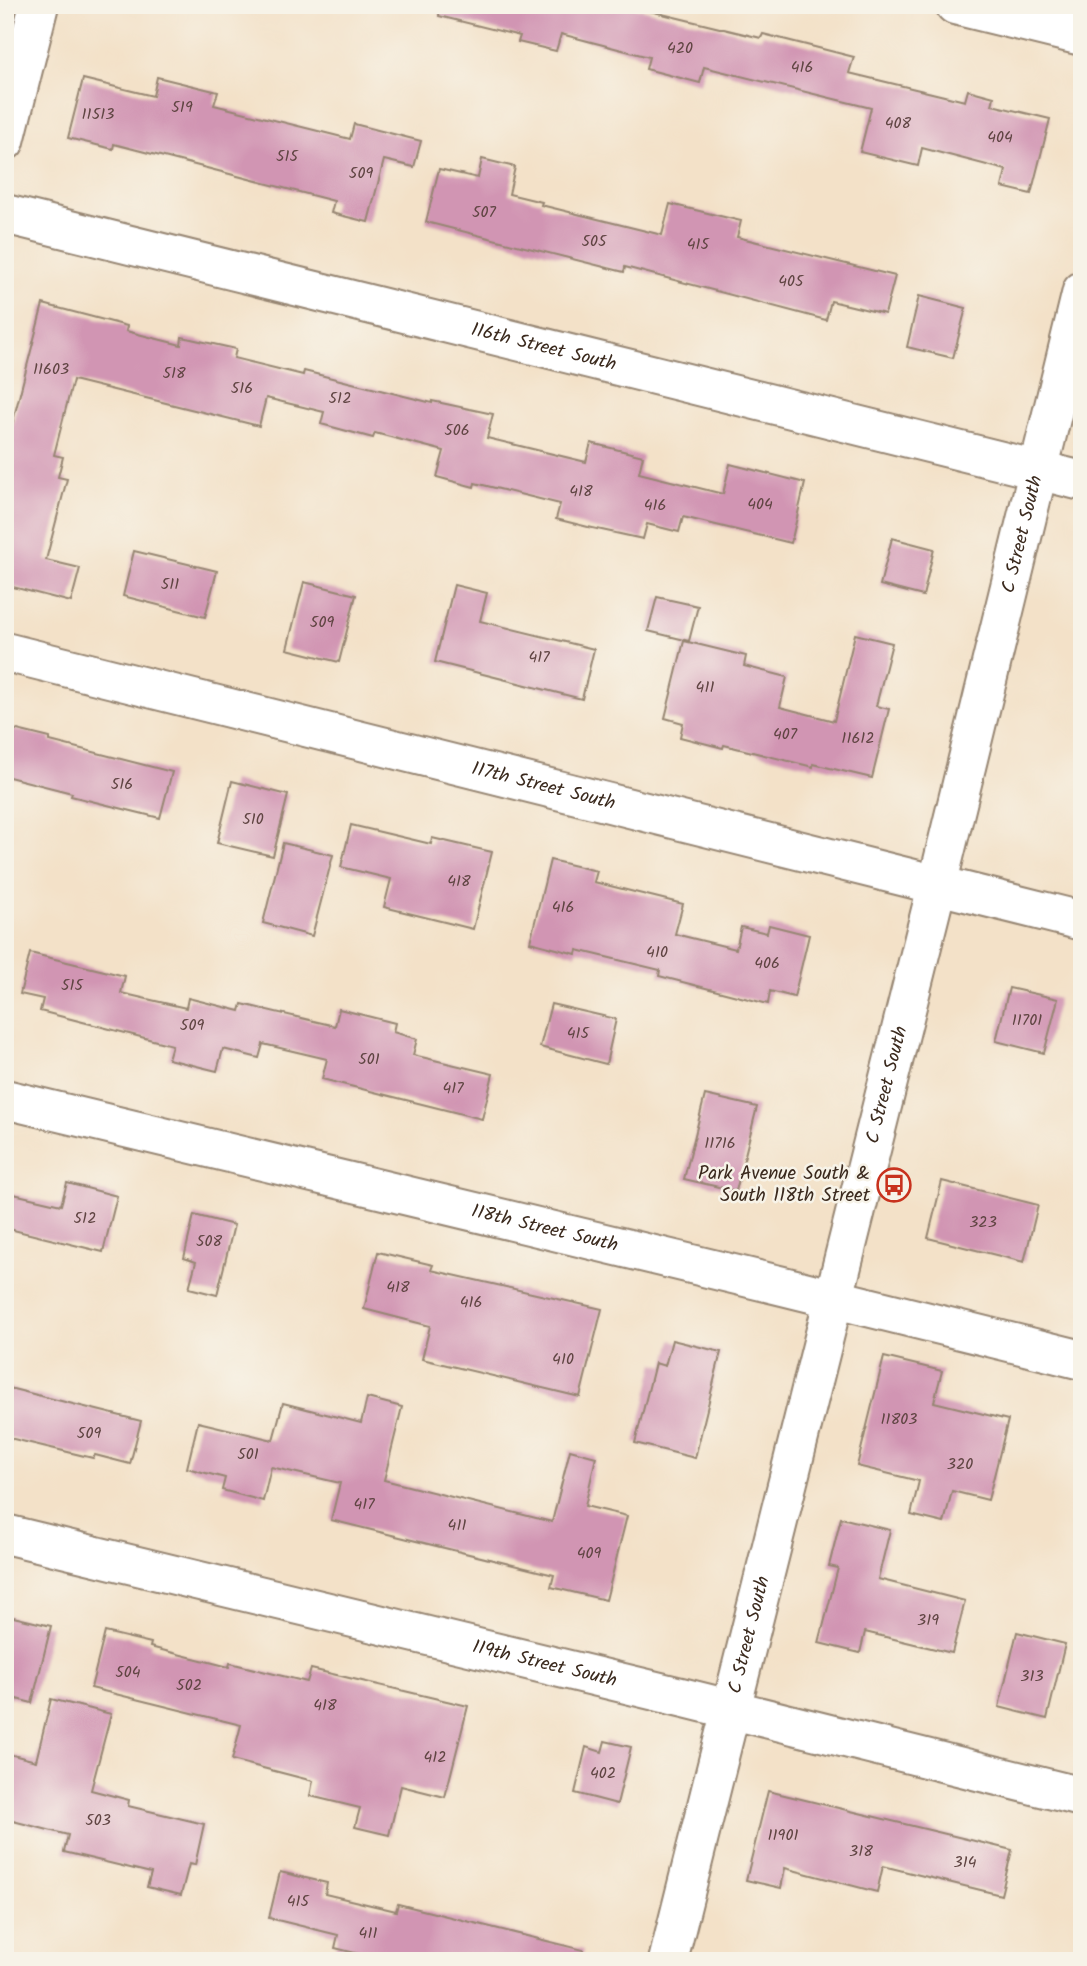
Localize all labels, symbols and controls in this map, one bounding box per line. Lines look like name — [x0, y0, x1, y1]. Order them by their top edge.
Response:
house number: 420 — [667, 36, 693, 61]
house number: 416 — [791, 55, 813, 80]
house number: 519 — [171, 95, 193, 120]
house number: 11513 — [82, 102, 114, 127]
house number: 408 — [885, 111, 912, 136]
house number: 404 — [987, 125, 1013, 150]
house number: 515 — [276, 144, 300, 169]
house number: 509 — [349, 161, 373, 186]
house number: 507 — [472, 200, 497, 225]
house number: 505 — [581, 229, 608, 254]
house number: 415 — [687, 232, 711, 257]
house number: 405 — [778, 269, 805, 294]
street label: 116th Street South — [468, 315, 620, 380]
house number: 11603 — [33, 357, 69, 382]
house number: 518 — [162, 361, 186, 386]
house number: 516 — [231, 376, 253, 401]
house number: 512 — [329, 386, 351, 411]
house number: 506 — [444, 418, 470, 443]
street label: C Street South — [994, 472, 1051, 596]
house number: 418 — [569, 479, 593, 504]
house number: 404 — [747, 492, 773, 517]
house number: 416 — [644, 493, 666, 518]
house number: 511 — [161, 572, 179, 597]
house number: 509 — [310, 610, 334, 635]
house number: 417 — [528, 645, 550, 670]
house number: 411 — [696, 675, 714, 700]
house number: 407 — [773, 722, 798, 747]
house number: 11612 — [841, 726, 875, 751]
street label: 117th Street South — [468, 754, 618, 819]
house number: 516 — [111, 772, 133, 797]
house number: 510 — [242, 807, 264, 832]
house number: 418 — [447, 869, 471, 894]
house number: 416 — [552, 895, 574, 920]
house number: 410 — [646, 940, 668, 965]
house number: 406 — [754, 951, 780, 976]
house number: 515 — [61, 973, 85, 998]
house number: 11701 — [1012, 1008, 1042, 1033]
house number: 509 — [180, 1013, 204, 1038]
house number: 415 — [567, 1021, 591, 1046]
street label: C Street South — [858, 1023, 916, 1147]
house number: 501 — [358, 1047, 380, 1072]
house number: 417 — [442, 1076, 464, 1101]
house number: 11716 — [704, 1131, 736, 1156]
place label: Park Avenue South & South 118th Street — [698, 1159, 871, 1211]
bus stop icon: Park Avenue South & South 118th Street — [875, 1166, 913, 1204]
street label: 118th Street South — [468, 1197, 621, 1261]
house number: 512 — [74, 1206, 96, 1231]
house number: 323 — [969, 1210, 997, 1235]
house number: 508 — [196, 1229, 222, 1254]
house number: 418 — [386, 1275, 410, 1300]
house number: 416 — [460, 1290, 482, 1315]
house number: 410 — [552, 1347, 574, 1372]
house number: 11803 — [881, 1407, 917, 1432]
house number: 509 — [77, 1421, 101, 1446]
house number: 501 — [237, 1442, 259, 1467]
house number: 320 — [947, 1452, 973, 1477]
house number: 417 — [353, 1492, 375, 1517]
house number: 411 — [448, 1513, 466, 1538]
house number: 409 — [577, 1541, 602, 1566]
street label: C Street South — [720, 1573, 779, 1697]
house number: 319 — [917, 1608, 939, 1633]
street label: 119th Street South — [469, 1632, 620, 1696]
house number: 504 — [115, 1660, 141, 1685]
house number: 313 — [1020, 1664, 1044, 1689]
house number: 502 — [176, 1673, 202, 1698]
house number: 418 — [313, 1693, 337, 1718]
house number: 412 — [423, 1745, 447, 1770]
house number: 402 — [590, 1761, 616, 1786]
house number: 503 — [85, 1808, 111, 1833]
house number: 11901 — [768, 1823, 798, 1848]
house number: 318 — [849, 1839, 873, 1864]
house number: 314 — [954, 1850, 977, 1875]
house number: 415 — [287, 1889, 311, 1914]
house number: 411 — [359, 1921, 377, 1946]

